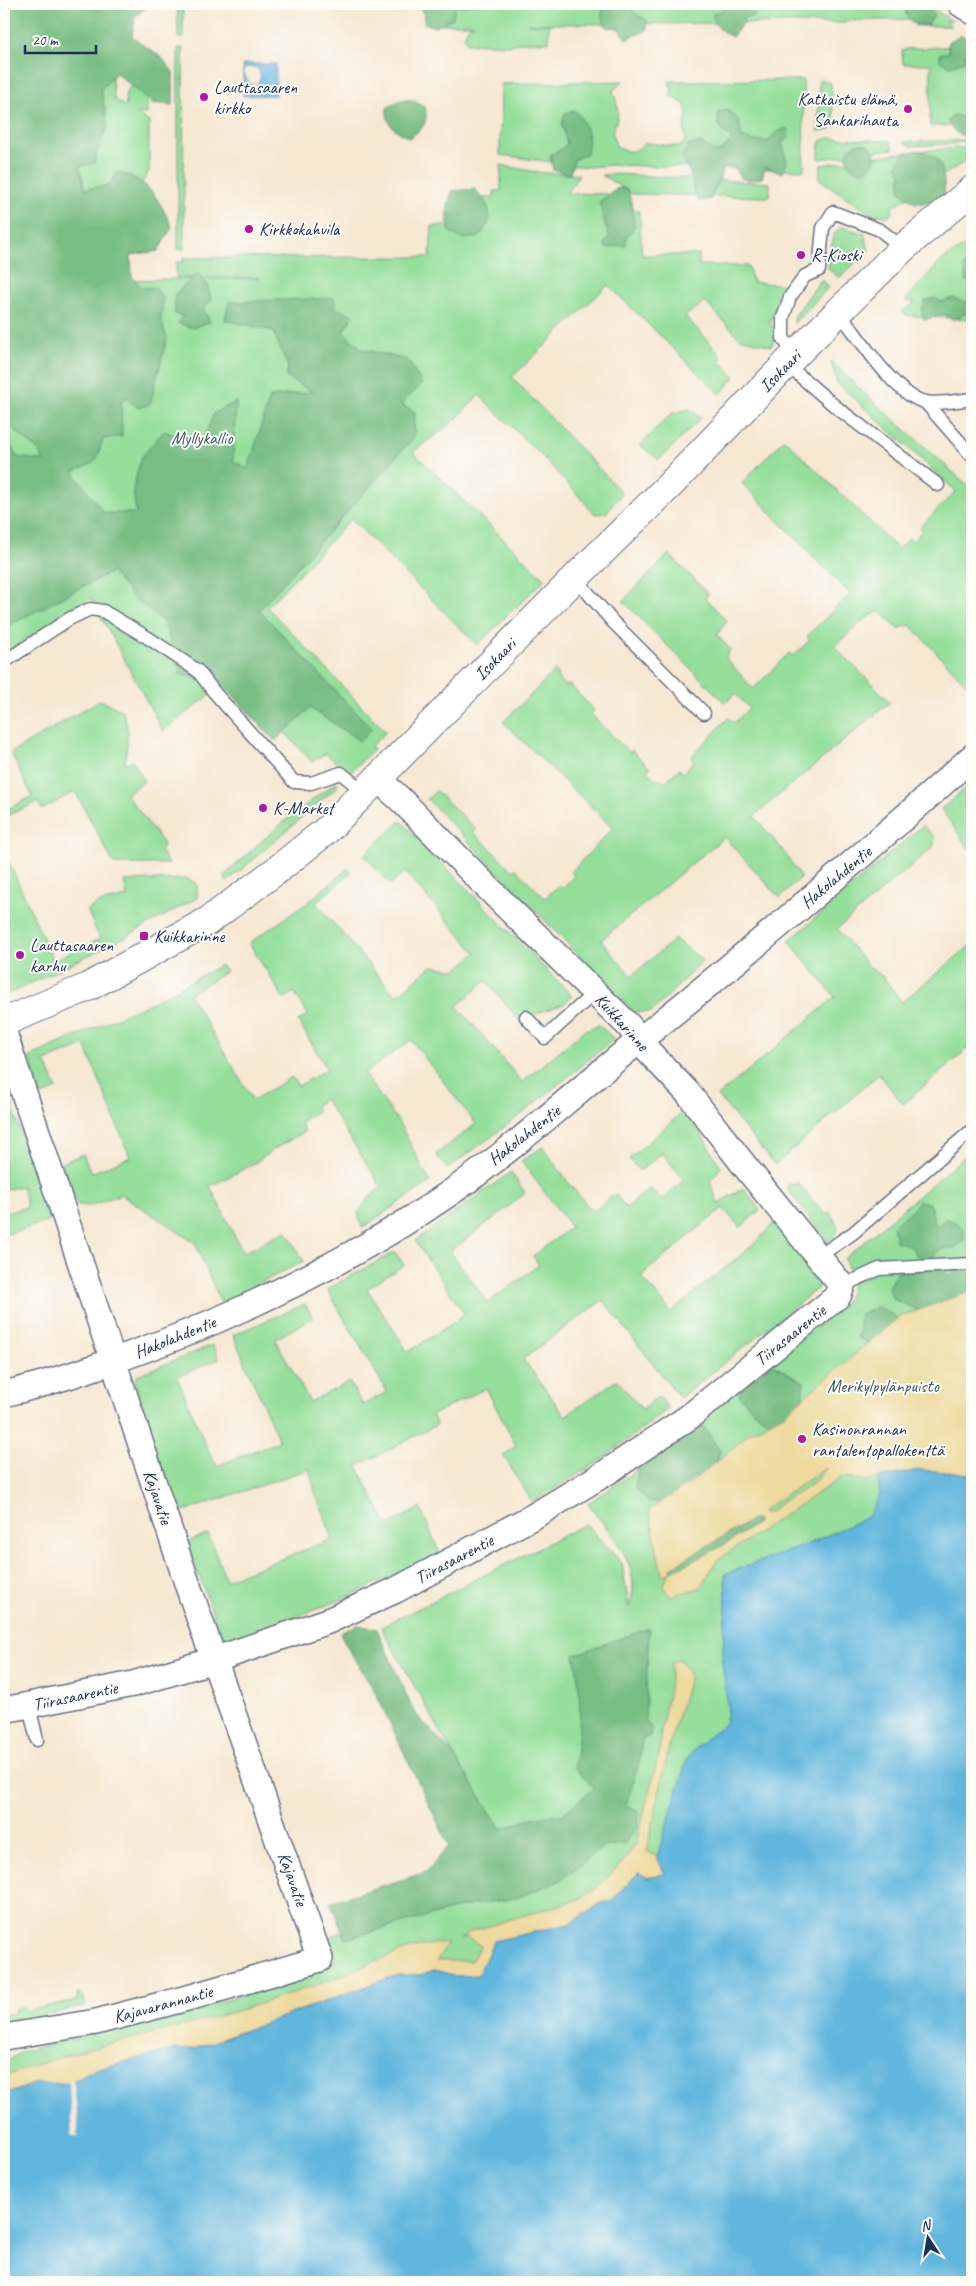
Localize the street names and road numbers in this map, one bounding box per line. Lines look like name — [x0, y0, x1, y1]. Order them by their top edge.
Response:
street label: Isokaari — [755, 343, 807, 397]
street label: Isokaari — [470, 631, 522, 685]
street label: Hakolahdentie — [796, 840, 877, 913]
street label: Kuikkarinne — [590, 989, 654, 1056]
street label: Hakolahdentie — [483, 1099, 565, 1170]
street label: Tiirasaarentie — [750, 1299, 831, 1371]
street label: Hakolahdentie — [131, 1310, 220, 1363]
street label: Kajavatie — [139, 1467, 178, 1528]
street label: Tiirasaarentie — [411, 1529, 498, 1589]
street label: Tiirasaarentie — [31, 1676, 120, 1716]
street label: Kajavatie — [273, 1849, 313, 1910]
street label: Kajavarannantie — [111, 1980, 216, 2028]

